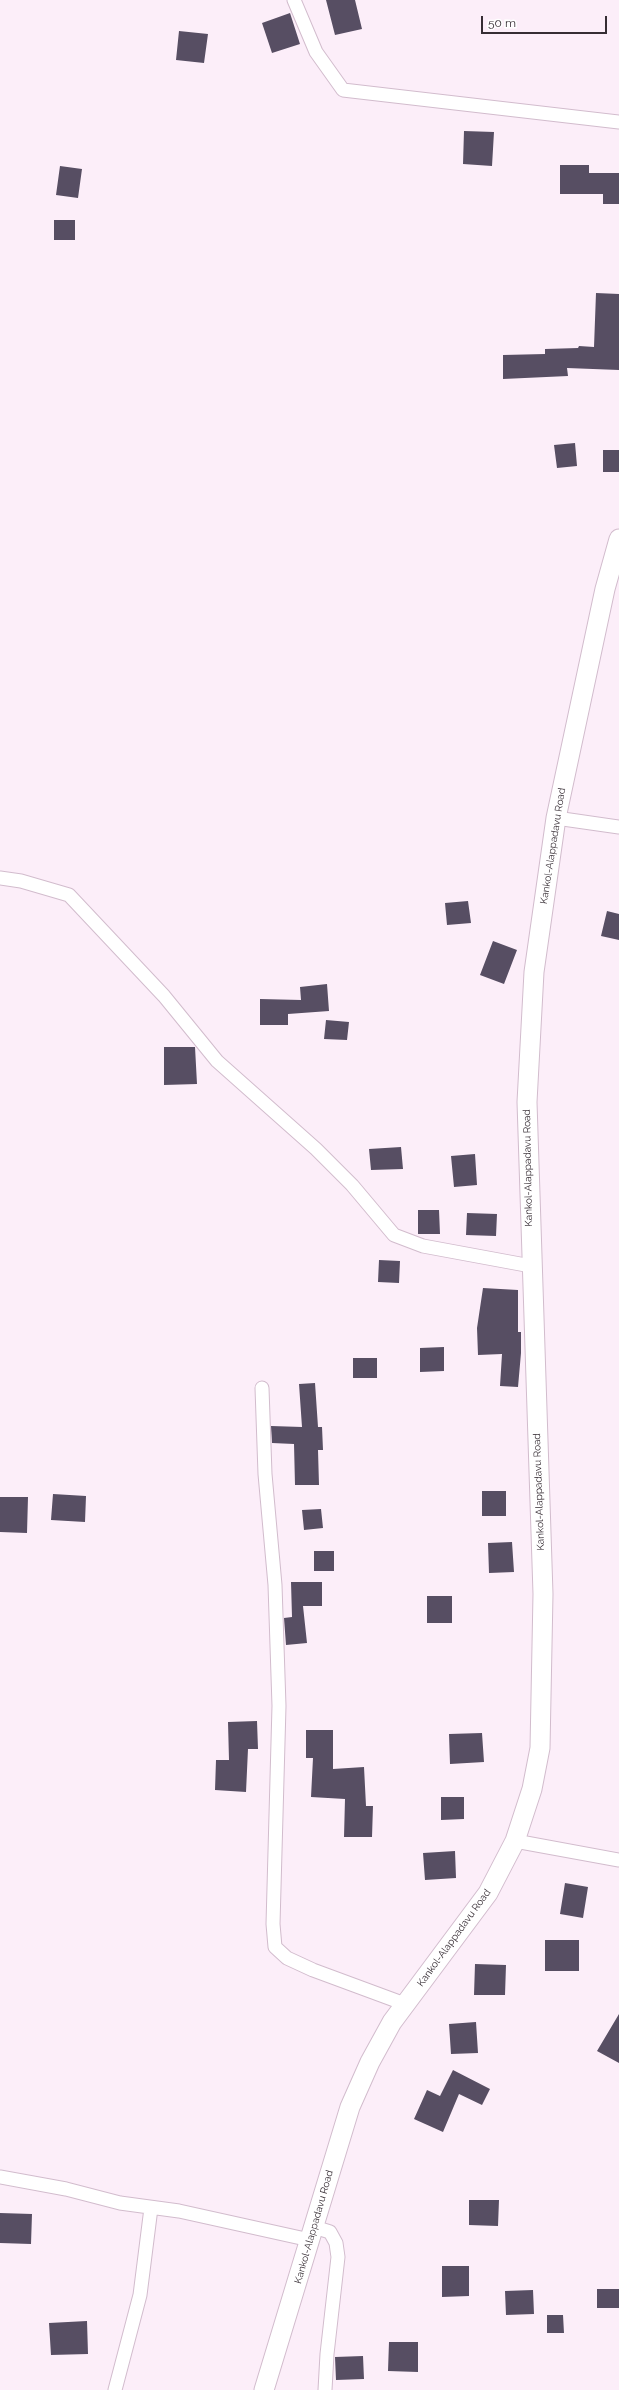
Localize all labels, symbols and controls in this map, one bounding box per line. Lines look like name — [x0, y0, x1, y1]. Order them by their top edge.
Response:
scale bar — [483, 8, 609, 34]
text: 50 m — [488, 16, 516, 30]
street label: Kankol-Alappadavu Road — [538, 787, 568, 905]
street label: Kankol-Alappadavu Road — [521, 1109, 535, 1227]
street label: Kankol-Alappadavu Road — [531, 1433, 547, 1551]
street label: Kankol-Alappadavu Road — [415, 1887, 493, 1989]
street label: Kankol-Alappadavu Road — [292, 2169, 336, 2285]

